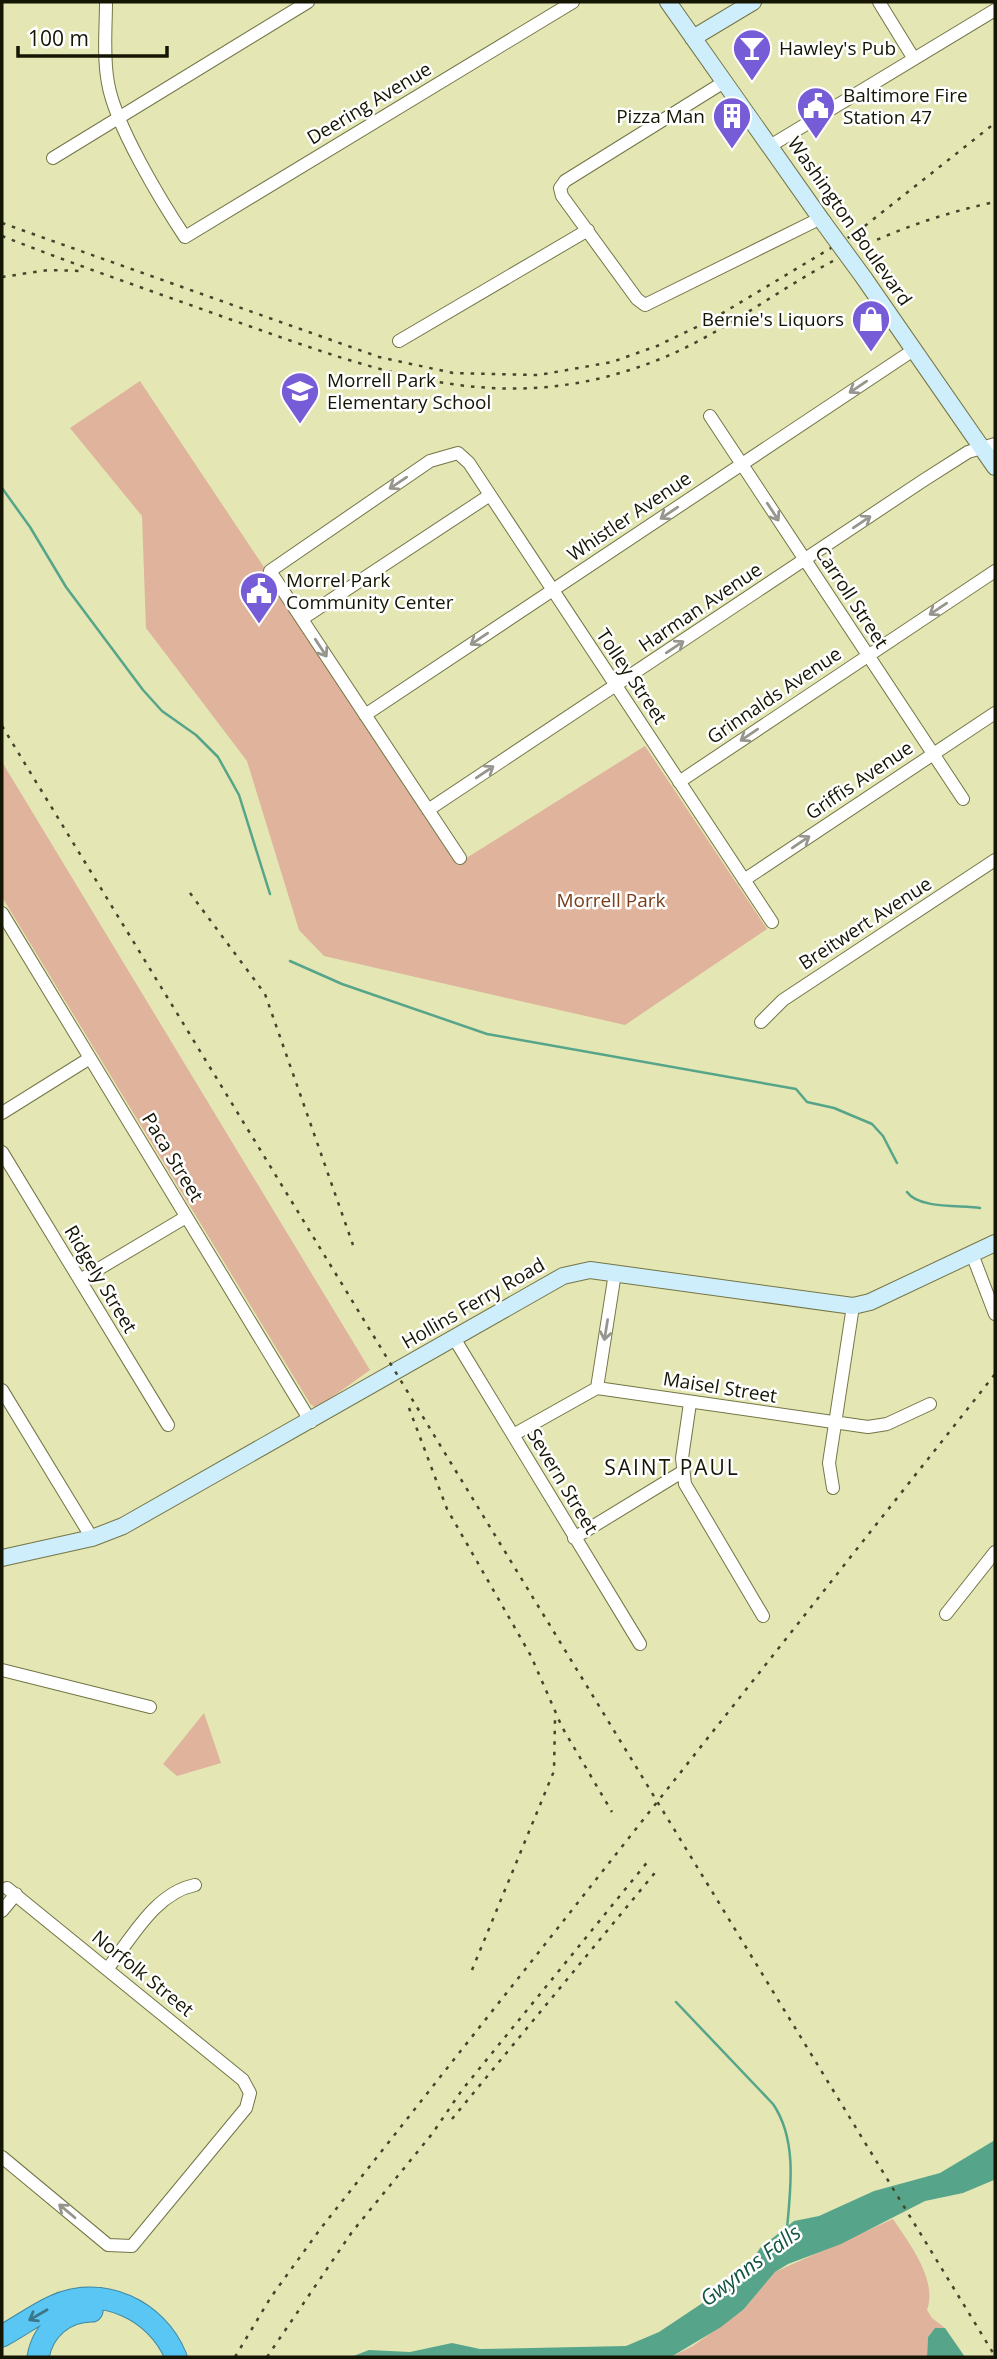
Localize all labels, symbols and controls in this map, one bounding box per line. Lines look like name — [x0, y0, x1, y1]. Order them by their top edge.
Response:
scale bar — [18, 14, 166, 58]
text: 100 m — [28, 24, 89, 52]
bar icon: Hawley's Pub — [731, 27, 773, 82]
place label: Hawley's Pub — [779, 35, 896, 61]
street label: Deering Avenue — [302, 56, 436, 150]
place label: Baltimore Fire Station 47 — [843, 82, 968, 130]
public building icon: Baltimore Fire Station 47 — [795, 85, 837, 140]
building icon: Pizza Man — [711, 95, 753, 150]
place label: Pizza Man — [616, 103, 705, 129]
street label: Washington Boulevard — [782, 131, 918, 311]
shop icon: Bernie's Liquors — [850, 298, 892, 353]
place label: Bernie's Liquors — [702, 306, 844, 332]
place label: Morrell Park Elementary School — [327, 367, 491, 415]
school or university icon: Morrell Park Elementary School — [279, 370, 321, 425]
one-way arrow — [849, 379, 868, 394]
street label: Whistler Avenue — [562, 465, 696, 567]
one-way arrow — [389, 476, 408, 490]
one-way arrow — [766, 502, 780, 522]
one-way arrow — [659, 506, 679, 520]
one-way arrow — [851, 515, 871, 529]
street label: Carroll Street — [809, 541, 895, 653]
street label: Harman Avenue — [633, 556, 767, 658]
place label: Morrel Park Community Center — [286, 567, 454, 615]
public building icon: Morrel Park Community Center — [238, 570, 280, 625]
one-way arrow — [929, 602, 949, 616]
street label: Tolley Street — [591, 623, 674, 729]
one-way arrow — [470, 632, 489, 646]
one-way arrow — [314, 638, 329, 657]
one-way arrow — [665, 639, 684, 654]
street label: Grinnalds Avenue — [702, 640, 846, 750]
one-way arrow — [740, 728, 759, 742]
street label: Griffis Avenue — [800, 735, 918, 825]
one-way arrow — [475, 765, 494, 779]
one-way arrow — [791, 835, 810, 849]
street label: Breitwert Avenue — [794, 870, 936, 976]
park label: Morrell Park — [557, 887, 666, 913]
street label: Paca Street — [136, 1108, 210, 1207]
street label: Ridgely Street — [59, 1220, 144, 1338]
street label: Hollins Ferry Road — [397, 1251, 549, 1355]
one-way arrow — [599, 1318, 612, 1341]
street label: Maisel Street — [661, 1365, 779, 1409]
street label: Severn Street — [521, 1423, 605, 1539]
district label: SAINT PAUL — [604, 1453, 740, 1481]
street label: Norfolk Street — [87, 1924, 200, 2022]
one-way arrow — [59, 2203, 77, 2219]
water label: Gwynns Falls — [694, 2218, 806, 2312]
one-way arrow — [29, 2308, 49, 2322]

